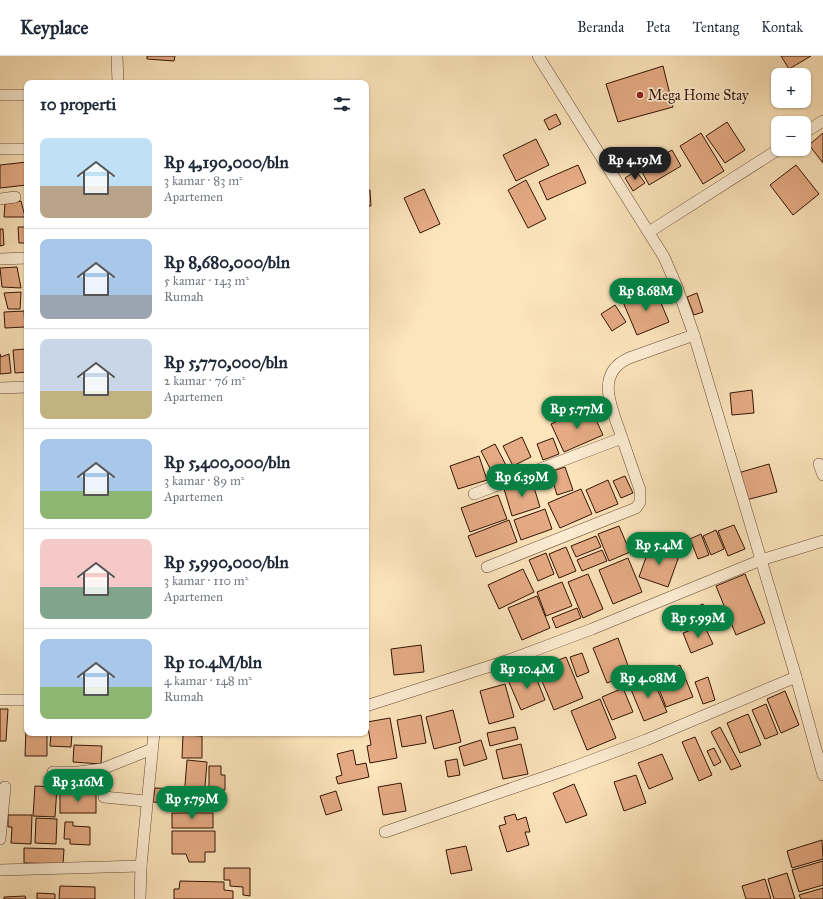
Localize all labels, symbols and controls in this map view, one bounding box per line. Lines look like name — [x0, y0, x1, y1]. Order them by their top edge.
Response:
text: Keyplace — [20, 16, 88, 39]
text: Beranda — [577, 19, 624, 36]
text: Peta — [646, 19, 670, 36]
text: Tentang — [692, 19, 739, 36]
text: Kontak — [761, 19, 803, 36]
map controls — [771, 68, 811, 156]
button: + — [771, 68, 811, 108]
place label: Mega Home Stay — [648, 87, 749, 104]
marker: Mega Home Stay — [635, 90, 645, 100]
icon: filters — [331, 93, 353, 115]
text: 10 properti — [40, 94, 116, 115]
button: − — [771, 116, 811, 156]
pin: Rp 4.19M — [594, 147, 676, 181]
text: Rp 4,190,000/bln — [164, 152, 289, 173]
text: Rp 4.19M — [608, 152, 662, 168]
icon: home — [72, 154, 120, 202]
text: 3 kamar · 83 m² — [164, 173, 243, 189]
text: Apartemen — [164, 189, 223, 205]
text: Rp 8,680,000/bln — [164, 252, 290, 273]
icon: home — [72, 255, 120, 303]
text: 5 kamar · 143 m² — [164, 273, 249, 289]
pin: Rp 8.68M — [605, 278, 687, 312]
text: Rp 8.68M — [618, 283, 674, 299]
text: Rumah — [164, 289, 204, 305]
text: Rp 5,770,000/bln — [164, 352, 288, 373]
icon: home — [72, 355, 120, 403]
text: 2 kamar · 76 m² — [164, 373, 246, 389]
text: Apartemen — [164, 389, 223, 405]
pin: Rp 5.77M — [536, 396, 618, 430]
text: Rp 5.77M — [550, 401, 604, 417]
text: Rp 5,400,000/bln — [164, 452, 290, 473]
icon: home — [72, 455, 120, 503]
pin: Rp 6.39M — [481, 464, 563, 498]
text: Rp 6.39M — [495, 469, 549, 485]
text: 3 kamar · 89 m² — [164, 473, 245, 489]
text: Apartemen — [164, 489, 223, 505]
pin: Rp 5.4M — [622, 532, 696, 566]
text: Rp 5.4M — [635, 537, 683, 553]
text: Rp 5,990,000/bln — [164, 552, 289, 573]
icon: home — [72, 555, 120, 603]
text: 3 kamar · 110 m² — [164, 573, 249, 589]
text: Apartemen — [164, 589, 223, 605]
pin: Rp 5.99M — [657, 605, 739, 639]
text: Rp 5.99M — [671, 610, 725, 626]
text: Rp 10.4M/bln — [164, 652, 262, 673]
icon: home — [72, 655, 120, 703]
pin: Rp 10.4M — [486, 656, 568, 690]
text: Rp 10.4M — [500, 661, 554, 677]
pin: Rp 4.08M — [607, 665, 689, 699]
text: Rp 4.08M — [620, 670, 676, 686]
text: 4 kamar · 148 m² — [164, 673, 252, 689]
text: Rumah — [164, 689, 204, 705]
pin: Rp 3.16M — [37, 769, 119, 803]
text: Rp 3.16M — [52, 774, 104, 790]
pin: Rp 5.79M — [151, 786, 233, 820]
text: Rp 5.79M — [165, 791, 219, 807]

